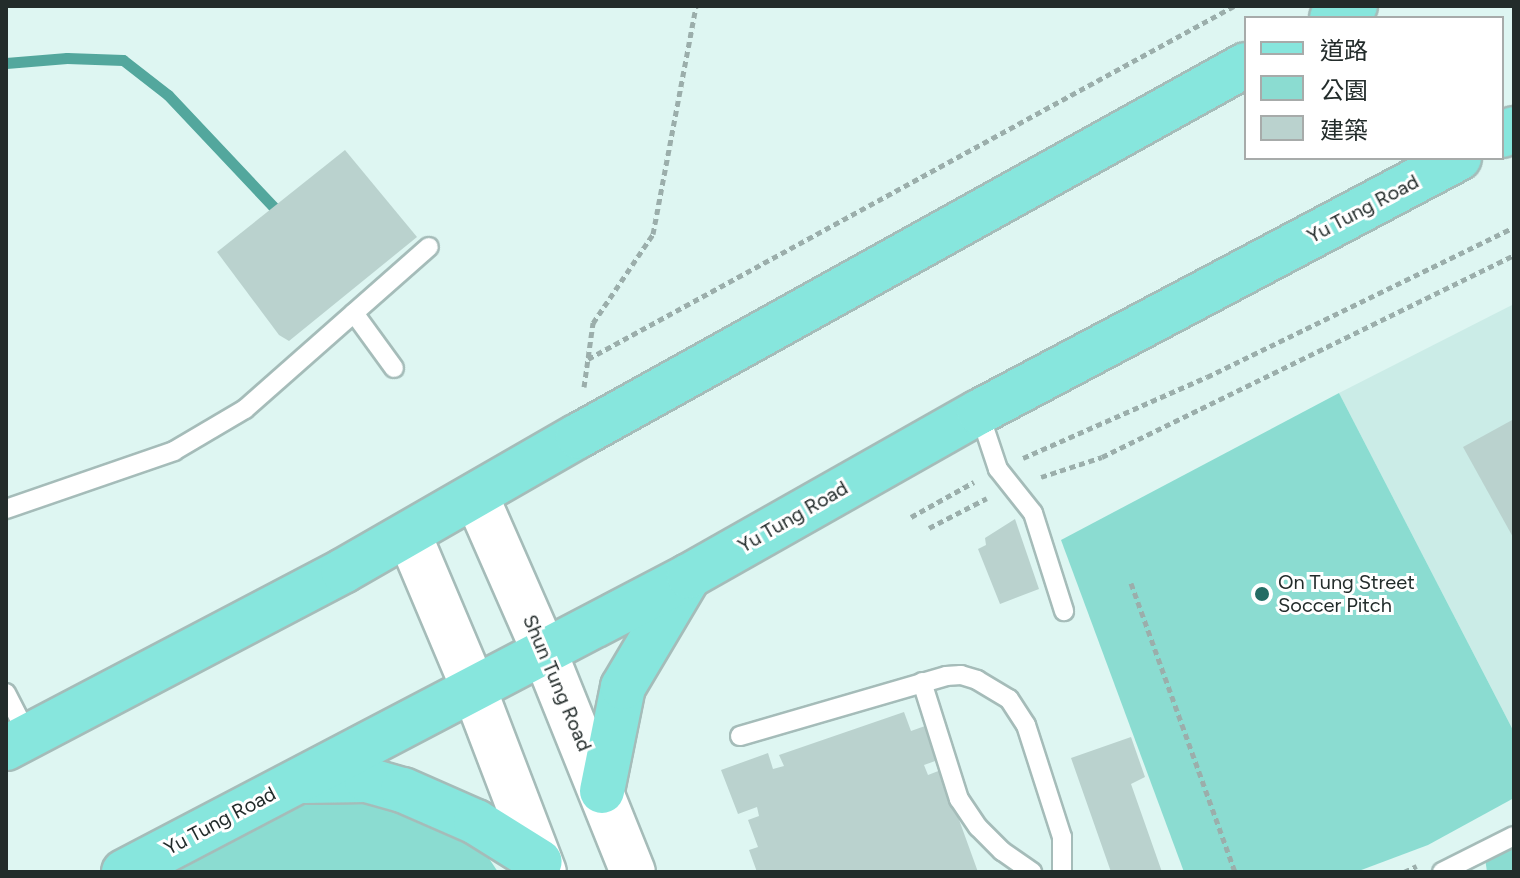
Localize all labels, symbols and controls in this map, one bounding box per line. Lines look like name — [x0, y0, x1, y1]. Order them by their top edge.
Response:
legend — [1244, 16, 1504, 160]
text: 道路 — [1320, 36, 1368, 65]
text: 公園 — [1320, 76, 1368, 105]
text: 建築 — [1320, 116, 1368, 145]
street label: Yu Tung Road — [1303, 170, 1423, 248]
street label: Yu Tung Road — [734, 476, 852, 558]
place label: On Tung Street Soccer Pitch — [1278, 570, 1415, 617]
marker: On Tung Street Soccer Pitch — [1253, 585, 1271, 603]
street label: Shun Tung Road — [517, 611, 597, 755]
street label: Yu Tung Road — [160, 782, 280, 860]

